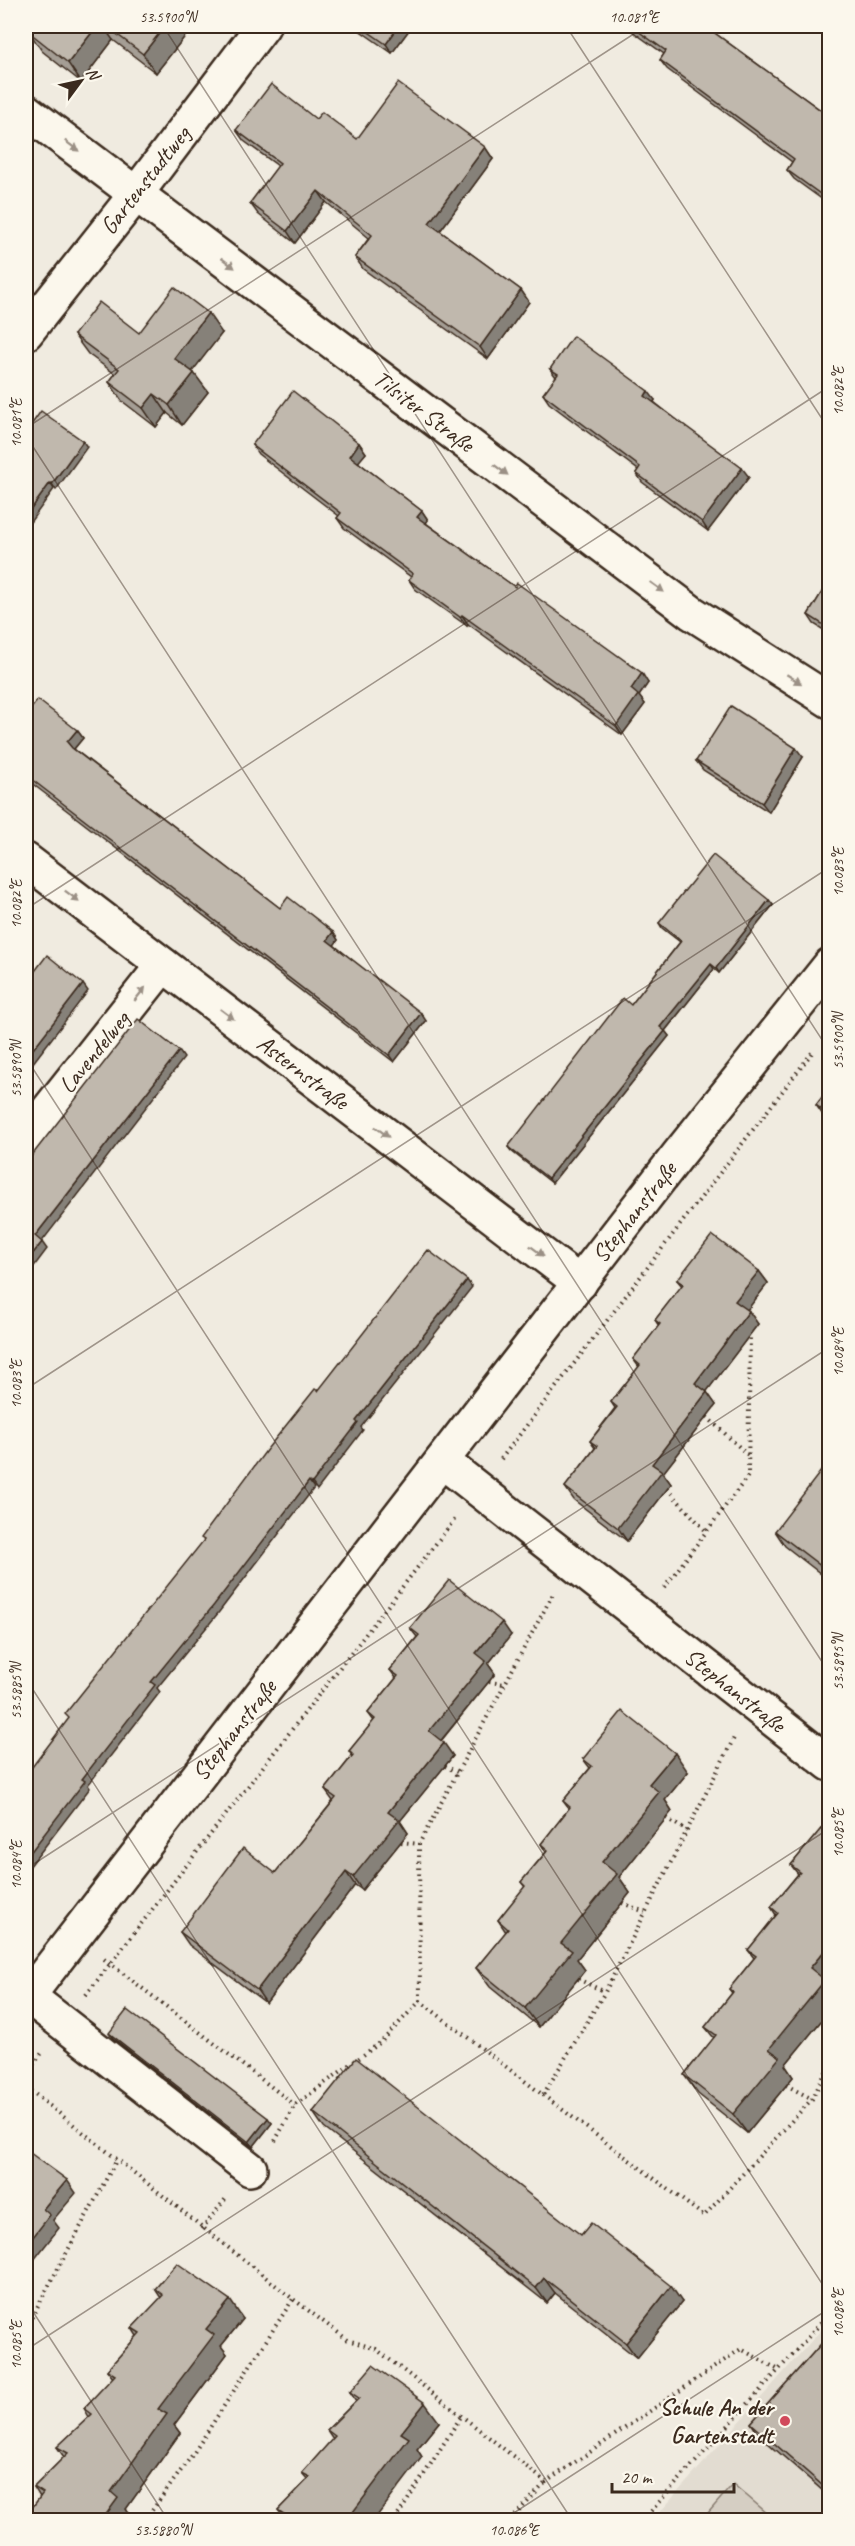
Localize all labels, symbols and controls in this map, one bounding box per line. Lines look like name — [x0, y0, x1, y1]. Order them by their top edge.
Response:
text: 53.5900°N — [140, 8, 199, 27]
text: 10.081°E — [610, 8, 661, 27]
north arrow — [51, 51, 111, 111]
text: N — [82, 64, 106, 86]
street label: Gartenstadtweg — [93, 119, 198, 240]
one-way arrow — [65, 139, 80, 151]
one-way arrow — [220, 257, 236, 270]
street label: Tilsiter Straße — [368, 363, 482, 460]
text: 10.082°E — [829, 364, 848, 415]
text: 10.081°E — [7, 396, 26, 447]
one-way arrow — [493, 463, 508, 475]
one-way arrow — [648, 581, 664, 593]
one-way arrow — [786, 673, 802, 684]
text: 10.083°E — [829, 845, 848, 896]
text: 10.082°E — [7, 877, 26, 928]
one-way arrow — [64, 889, 80, 902]
one-way arrow — [134, 986, 147, 1002]
street label: Lavendelweg — [52, 1004, 137, 1099]
one-way arrow — [219, 1007, 235, 1020]
text: 53.5900°N — [829, 1010, 848, 1069]
street label: Asternstraße — [251, 1028, 356, 1117]
text: 53.5890°N — [7, 1038, 26, 1097]
one-way arrow — [374, 1126, 390, 1139]
street label: Stephanstraße — [585, 1154, 684, 1269]
one-way arrow — [529, 1244, 545, 1257]
text: 10.084°E — [829, 1325, 848, 1376]
text: 10.083°E — [7, 1357, 26, 1408]
text: 53.5895°N — [829, 1631, 848, 1690]
street label: Stephanstraße — [678, 1641, 793, 1740]
text: 53.5885°N — [7, 1660, 26, 1719]
street label: Stephanstraße — [185, 1672, 284, 1787]
text: 10.085°E — [829, 1806, 848, 1857]
text: 10.084°E — [7, 1838, 26, 1889]
text: 10.086°E — [829, 2286, 848, 2337]
text: 10.085°E — [7, 2318, 26, 2369]
place label: Schule An der Gartenstadt — [660, 2392, 776, 2450]
marker: Schule An der Gartenstadt — [778, 2414, 792, 2428]
scale bar — [612, 2456, 734, 2494]
text: 20 m — [621, 2466, 654, 2488]
text: 53.5880°N — [135, 2521, 194, 2540]
text: 10.086°E — [490, 2521, 541, 2540]

